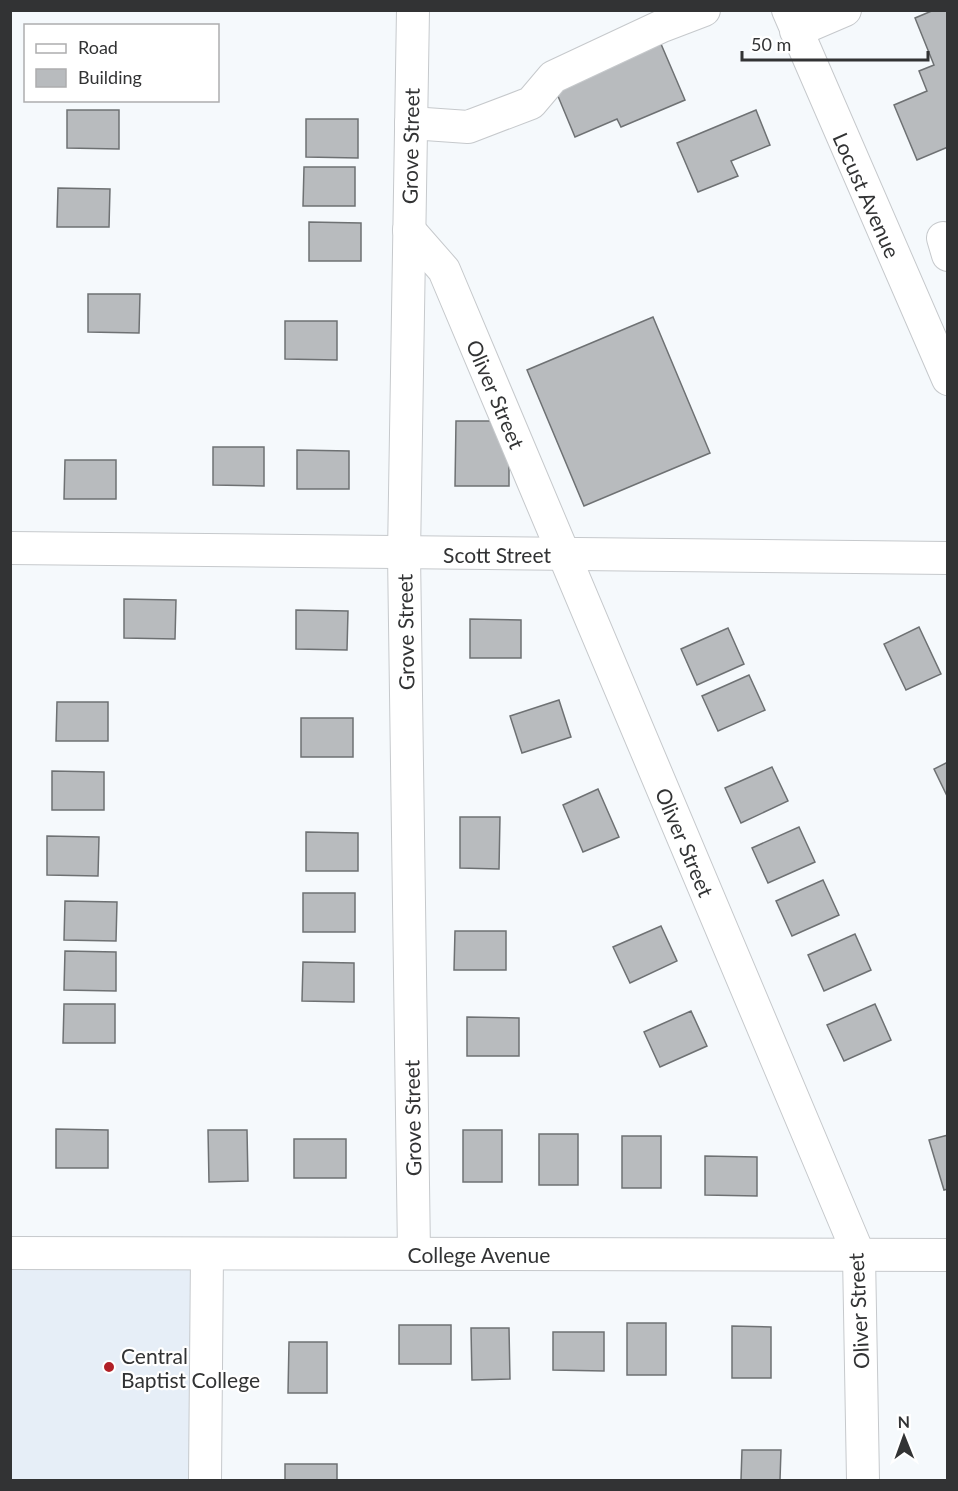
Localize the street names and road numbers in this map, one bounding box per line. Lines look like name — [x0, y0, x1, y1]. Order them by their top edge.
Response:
street label: Grove Street — [396, 87, 424, 204]
street label: Locust Avenue — [828, 128, 906, 262]
street label: Oliver Street — [462, 336, 530, 453]
street label: Scott Street — [443, 542, 551, 567]
street label: Grove Street — [391, 573, 419, 690]
street label: Oliver Street — [651, 784, 719, 901]
street label: Grove Street — [398, 1059, 426, 1176]
street label: College Avenue — [408, 1242, 550, 1267]
street label: Oliver Street — [842, 1252, 874, 1370]

